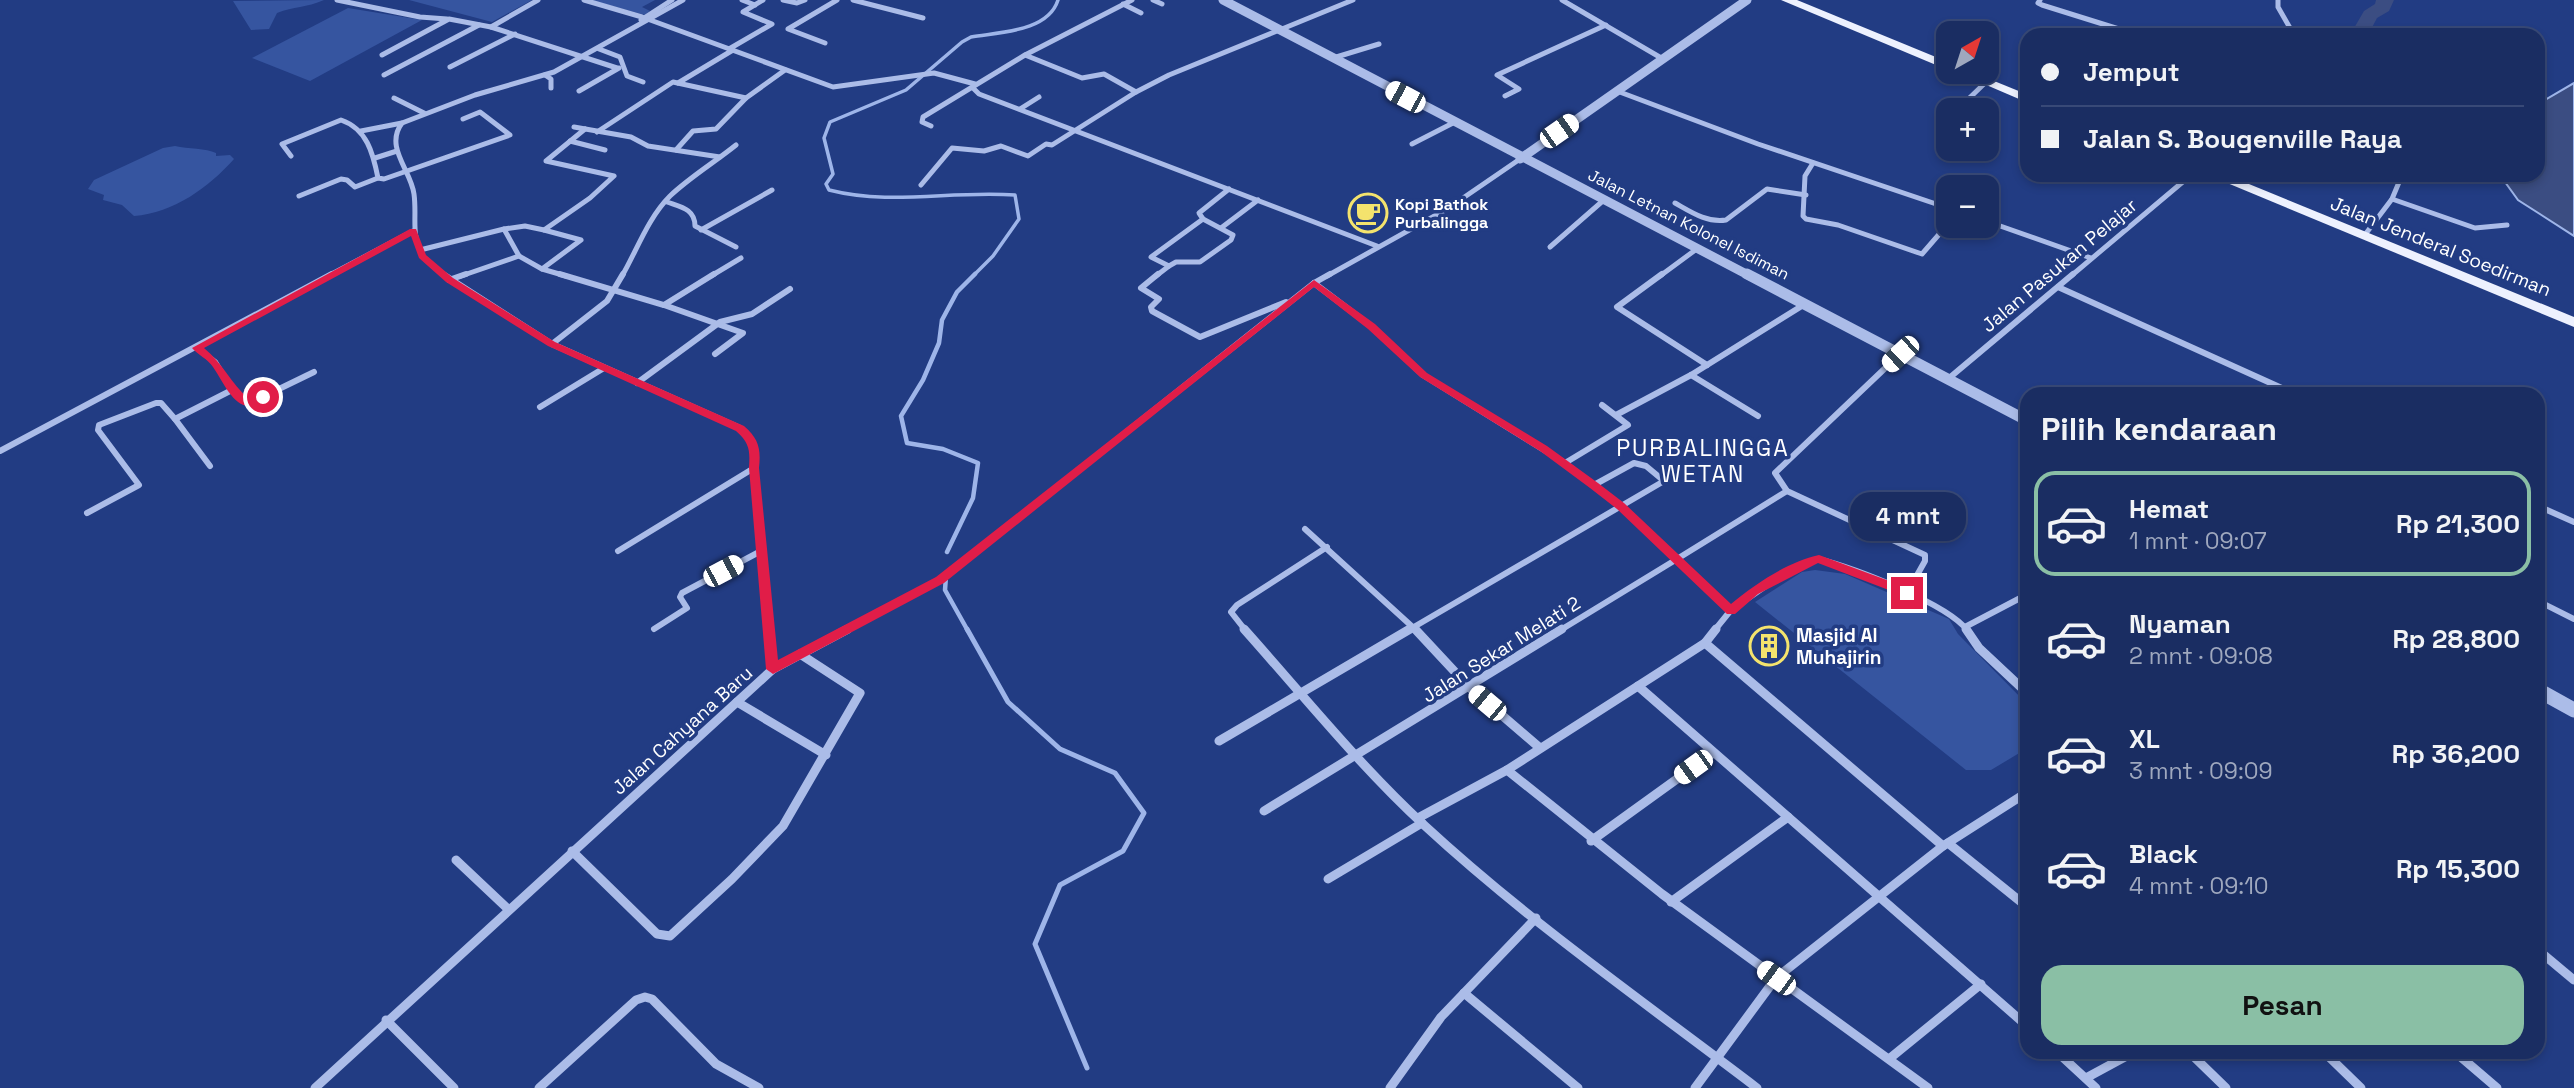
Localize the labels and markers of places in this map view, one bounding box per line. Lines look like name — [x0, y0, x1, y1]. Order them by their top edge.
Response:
cafe icon: Kopi Bathok Purbalingga — [1347, 192, 1389, 234]
place label: Kopi Bathok Purbalingga — [1395, 194, 1488, 233]
place label: Masjid Al Muhajirin — [1796, 623, 1882, 670]
building icon: Masjid Al Muhajirin — [1748, 625, 1790, 667]

